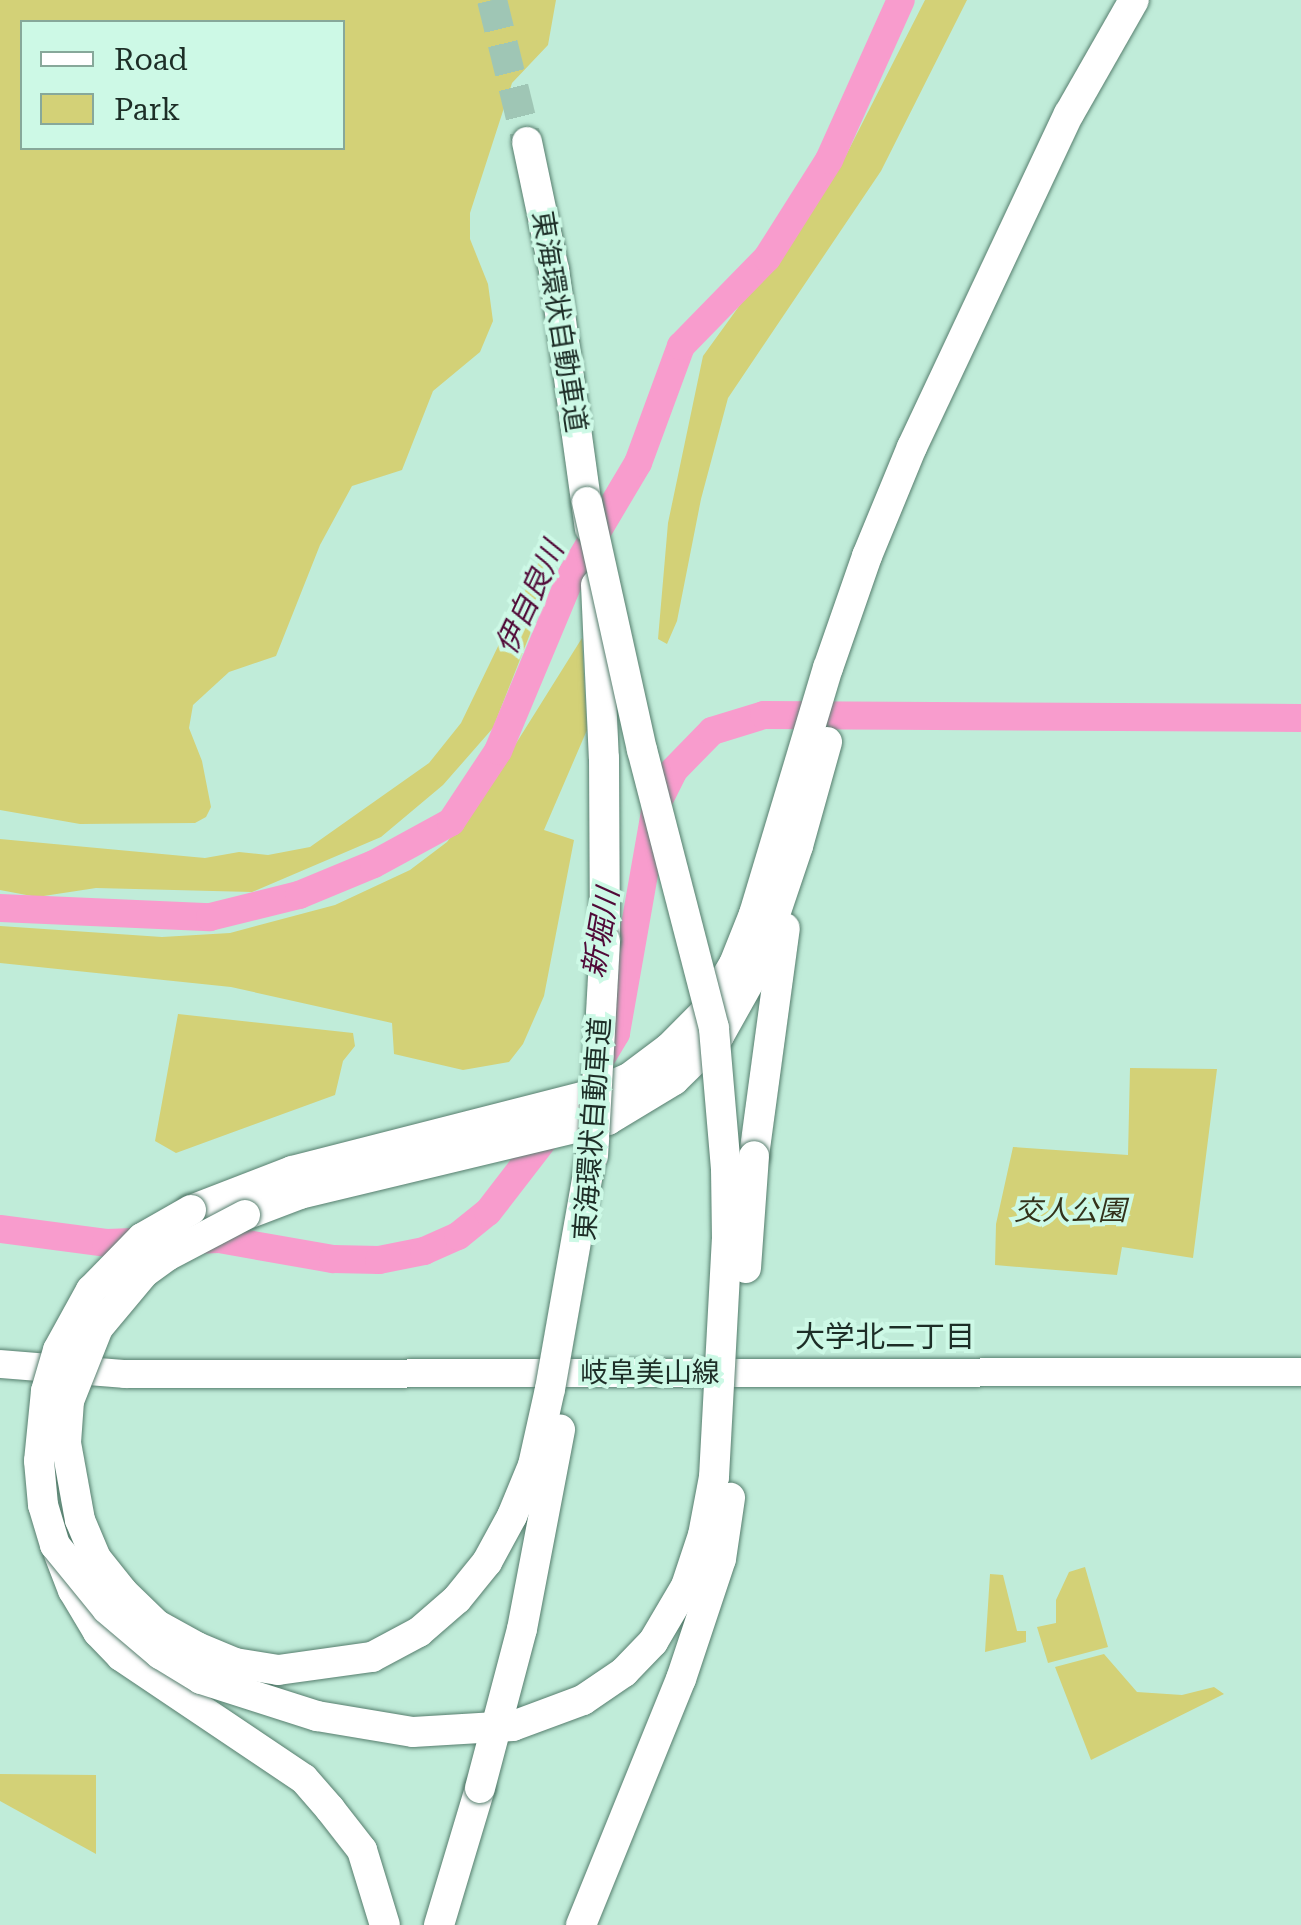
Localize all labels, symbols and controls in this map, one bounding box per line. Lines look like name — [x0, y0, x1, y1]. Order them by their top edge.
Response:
legend — [20, 20, 345, 150]
text: Road — [114, 42, 188, 77]
text: Park — [114, 92, 180, 127]
street label: 東海環状自動車道 — [525, 209, 593, 435]
water label: 伊自良川 — [488, 536, 572, 660]
water label: 新堀川 — [575, 886, 627, 980]
street label: 東海環状自動車道 — [568, 1016, 618, 1242]
park label: 交人公園 — [1014, 1194, 1126, 1228]
district label: 大学北二丁目 — [795, 1319, 975, 1355]
street label: 岐阜美山線 — [580, 1356, 720, 1390]

